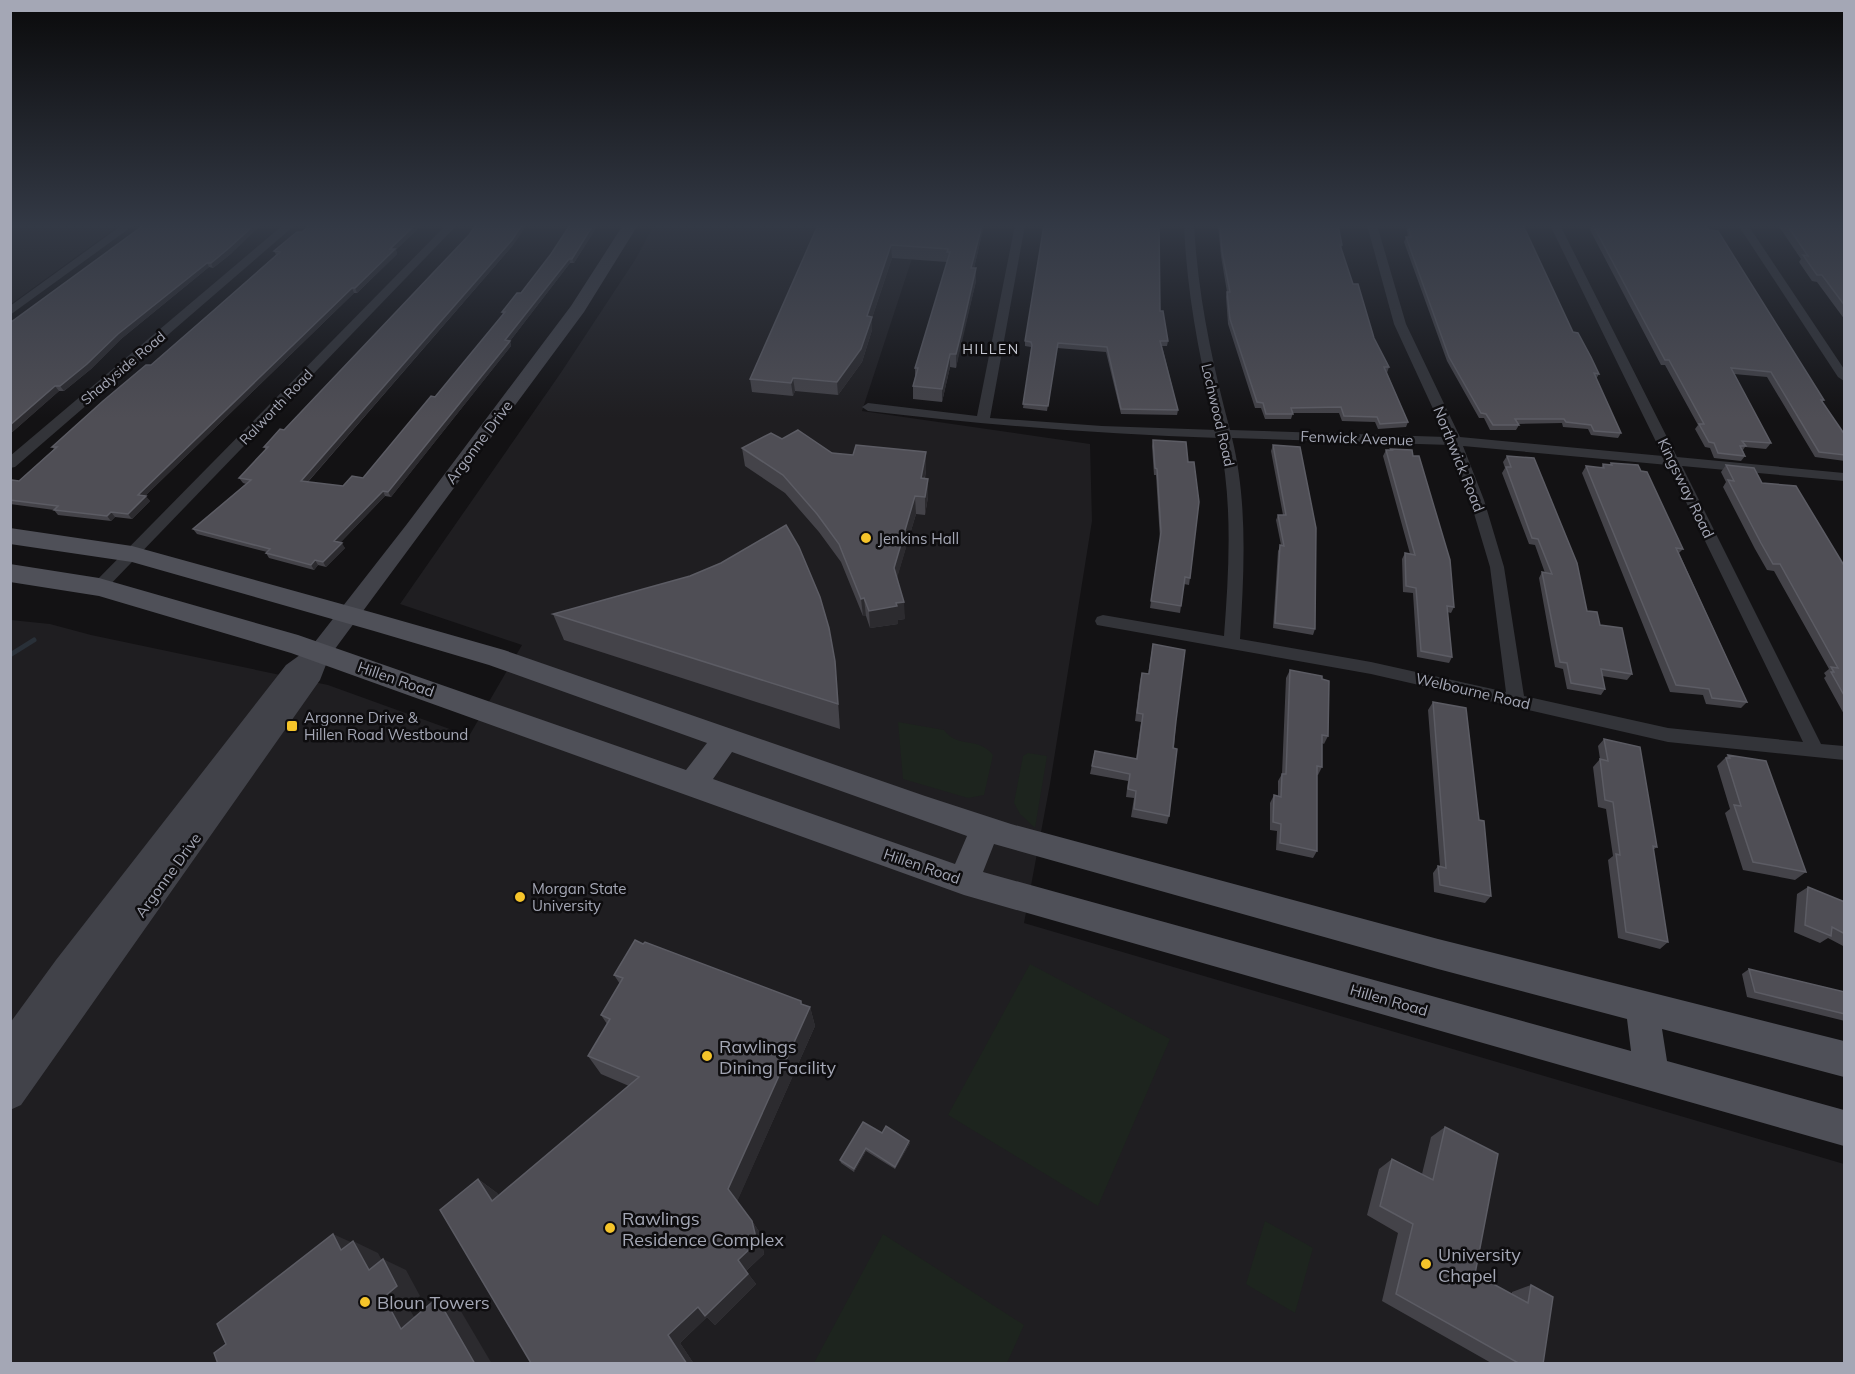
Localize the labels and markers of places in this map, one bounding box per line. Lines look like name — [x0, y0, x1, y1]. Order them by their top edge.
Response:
place label: Jenkins Hall — [878, 529, 959, 548]
marker: Jenkins Hall — [859, 531, 873, 545]
place label: Argonne Drive & Hillen Road Westbound — [304, 708, 468, 744]
marker: Argonne Drive & Hillen Road Westbound — [285, 719, 299, 733]
place label: Morgan State University — [532, 879, 626, 915]
marker: Morgan State University — [513, 890, 527, 904]
place label: Rawlings Dining Facility — [719, 1035, 836, 1079]
marker: Rawlings Dining Facility — [700, 1049, 714, 1063]
place label: Rawlings Residence Complex — [622, 1207, 784, 1251]
marker: Rawlings Residence Complex — [603, 1221, 617, 1235]
place label: University Chapel — [1438, 1243, 1521, 1287]
marker: University Chapel — [1419, 1257, 1433, 1271]
place label: Bloun Towers — [377, 1291, 490, 1314]
marker: Bloun Towers — [358, 1295, 372, 1309]

